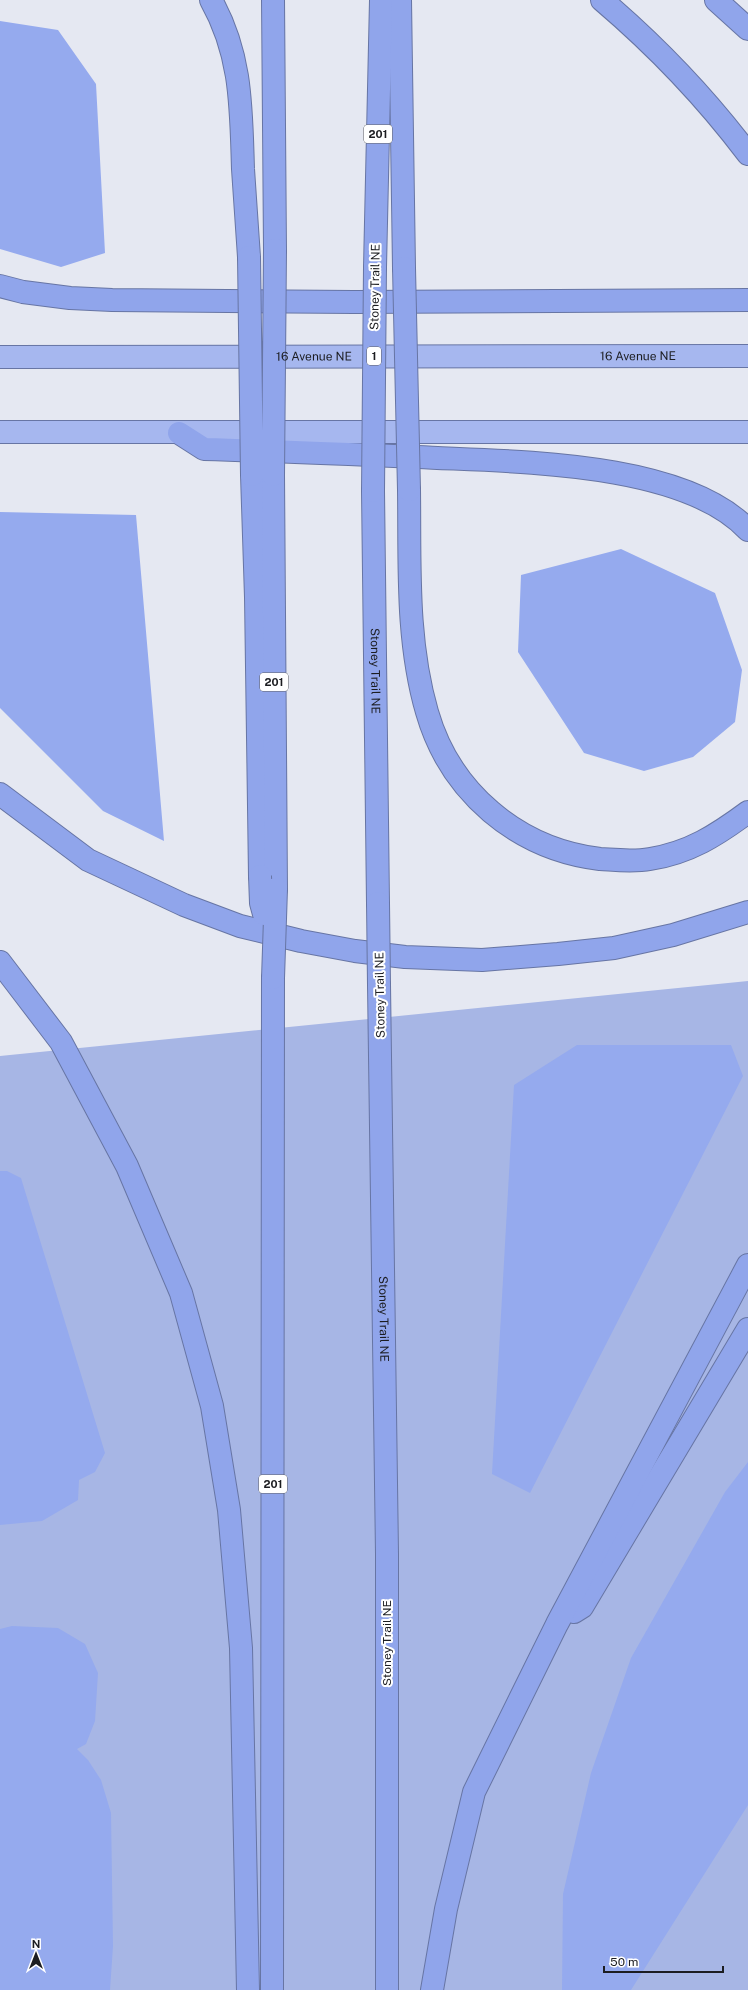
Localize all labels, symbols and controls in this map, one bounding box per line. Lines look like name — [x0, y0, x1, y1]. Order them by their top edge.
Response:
road number: 201 — [364, 125, 392, 143]
street label: Stoney Trail NE — [367, 244, 383, 330]
road number: 1 — [367, 347, 381, 365]
street label: 16 Avenue NE — [600, 349, 676, 363]
street label: 16 Avenue NE — [276, 350, 352, 364]
street label: Stoney Trail NE — [368, 628, 383, 714]
road number: 201 — [260, 673, 288, 691]
street label: Stoney Trail NE — [372, 952, 388, 1038]
street label: Stoney Trail NE — [376, 1276, 391, 1362]
road number: 201 — [259, 1475, 287, 1493]
street label: Stoney Trail NE — [380, 1600, 394, 1686]
north arrow — [16, 1934, 56, 1974]
text: N — [32, 1938, 40, 1950]
scale bar — [604, 1948, 723, 1974]
text: 50 m — [610, 1955, 638, 1969]

